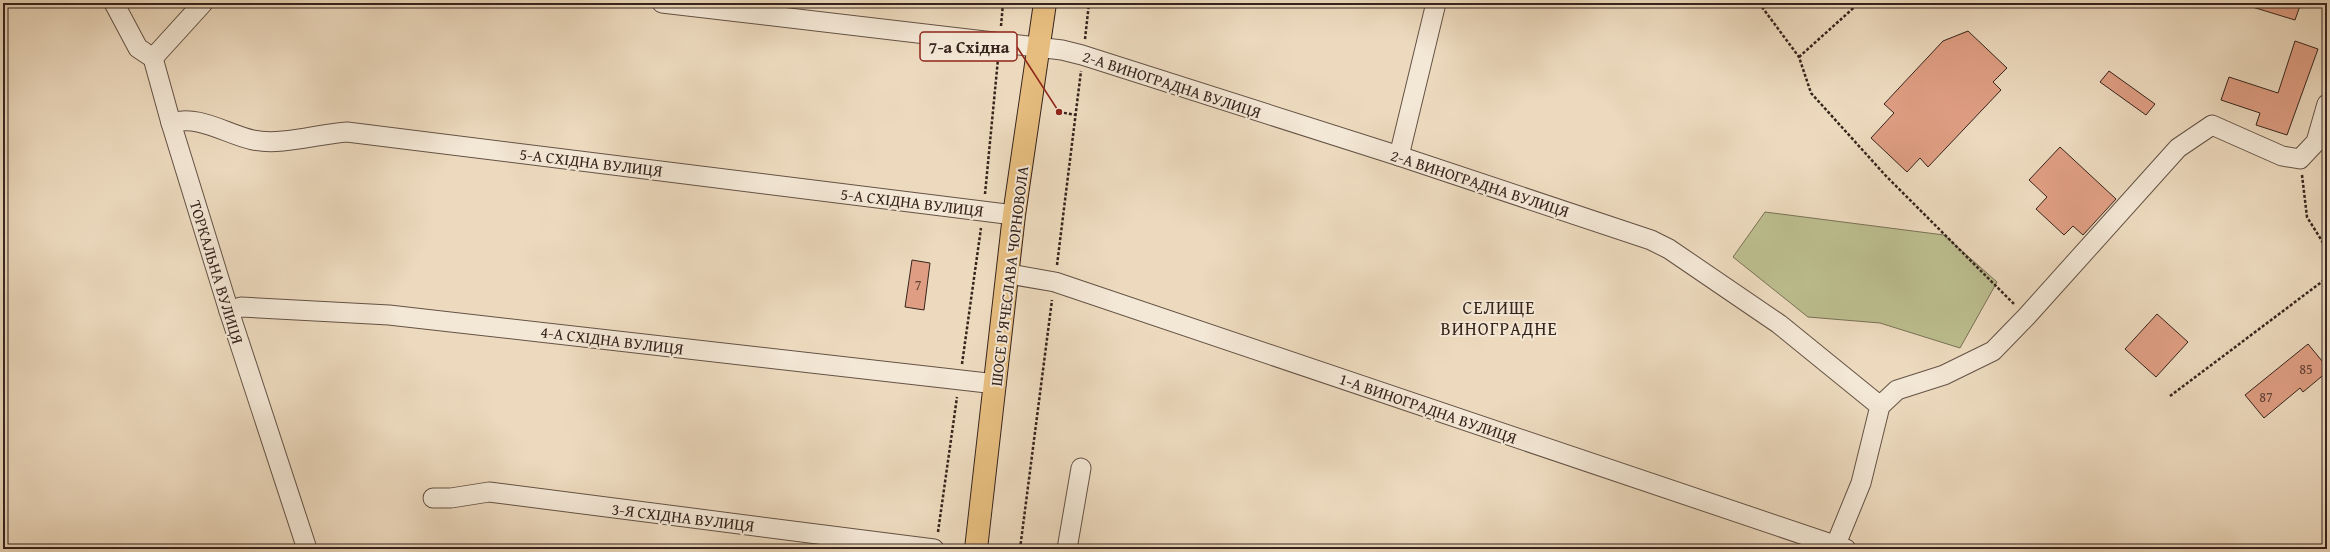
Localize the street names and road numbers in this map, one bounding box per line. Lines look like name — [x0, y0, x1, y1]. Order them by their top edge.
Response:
street label: 2-А ВИНОГРАДНА ВУЛИЦЯ — [1080, 44, 1265, 124]
street label: 5-А СХІДНА ВУЛИЦЯ — [518, 141, 664, 183]
street label: 2-А ВИНОГРАДНА ВУЛИЦЯ — [1388, 143, 1573, 223]
street label: ШОСЕ В'ЯЧЕСЛАВА ЧОРНОВОЛА — [984, 164, 1034, 388]
street label: 5-А СХІДНА ВУЛИЦЯ — [839, 181, 985, 223]
street label: ТОРКАЛЬНА ВУЛИЦЯ — [184, 197, 250, 347]
street label: 4-А СХІДНА ВУЛИЦЯ — [539, 319, 685, 361]
street label: 1-А ВИНОГРАДНА ВУЛИЦЯ — [1336, 366, 1521, 450]
street label: 3-Я СХІДНА ВУЛИЦЯ — [610, 496, 756, 538]

